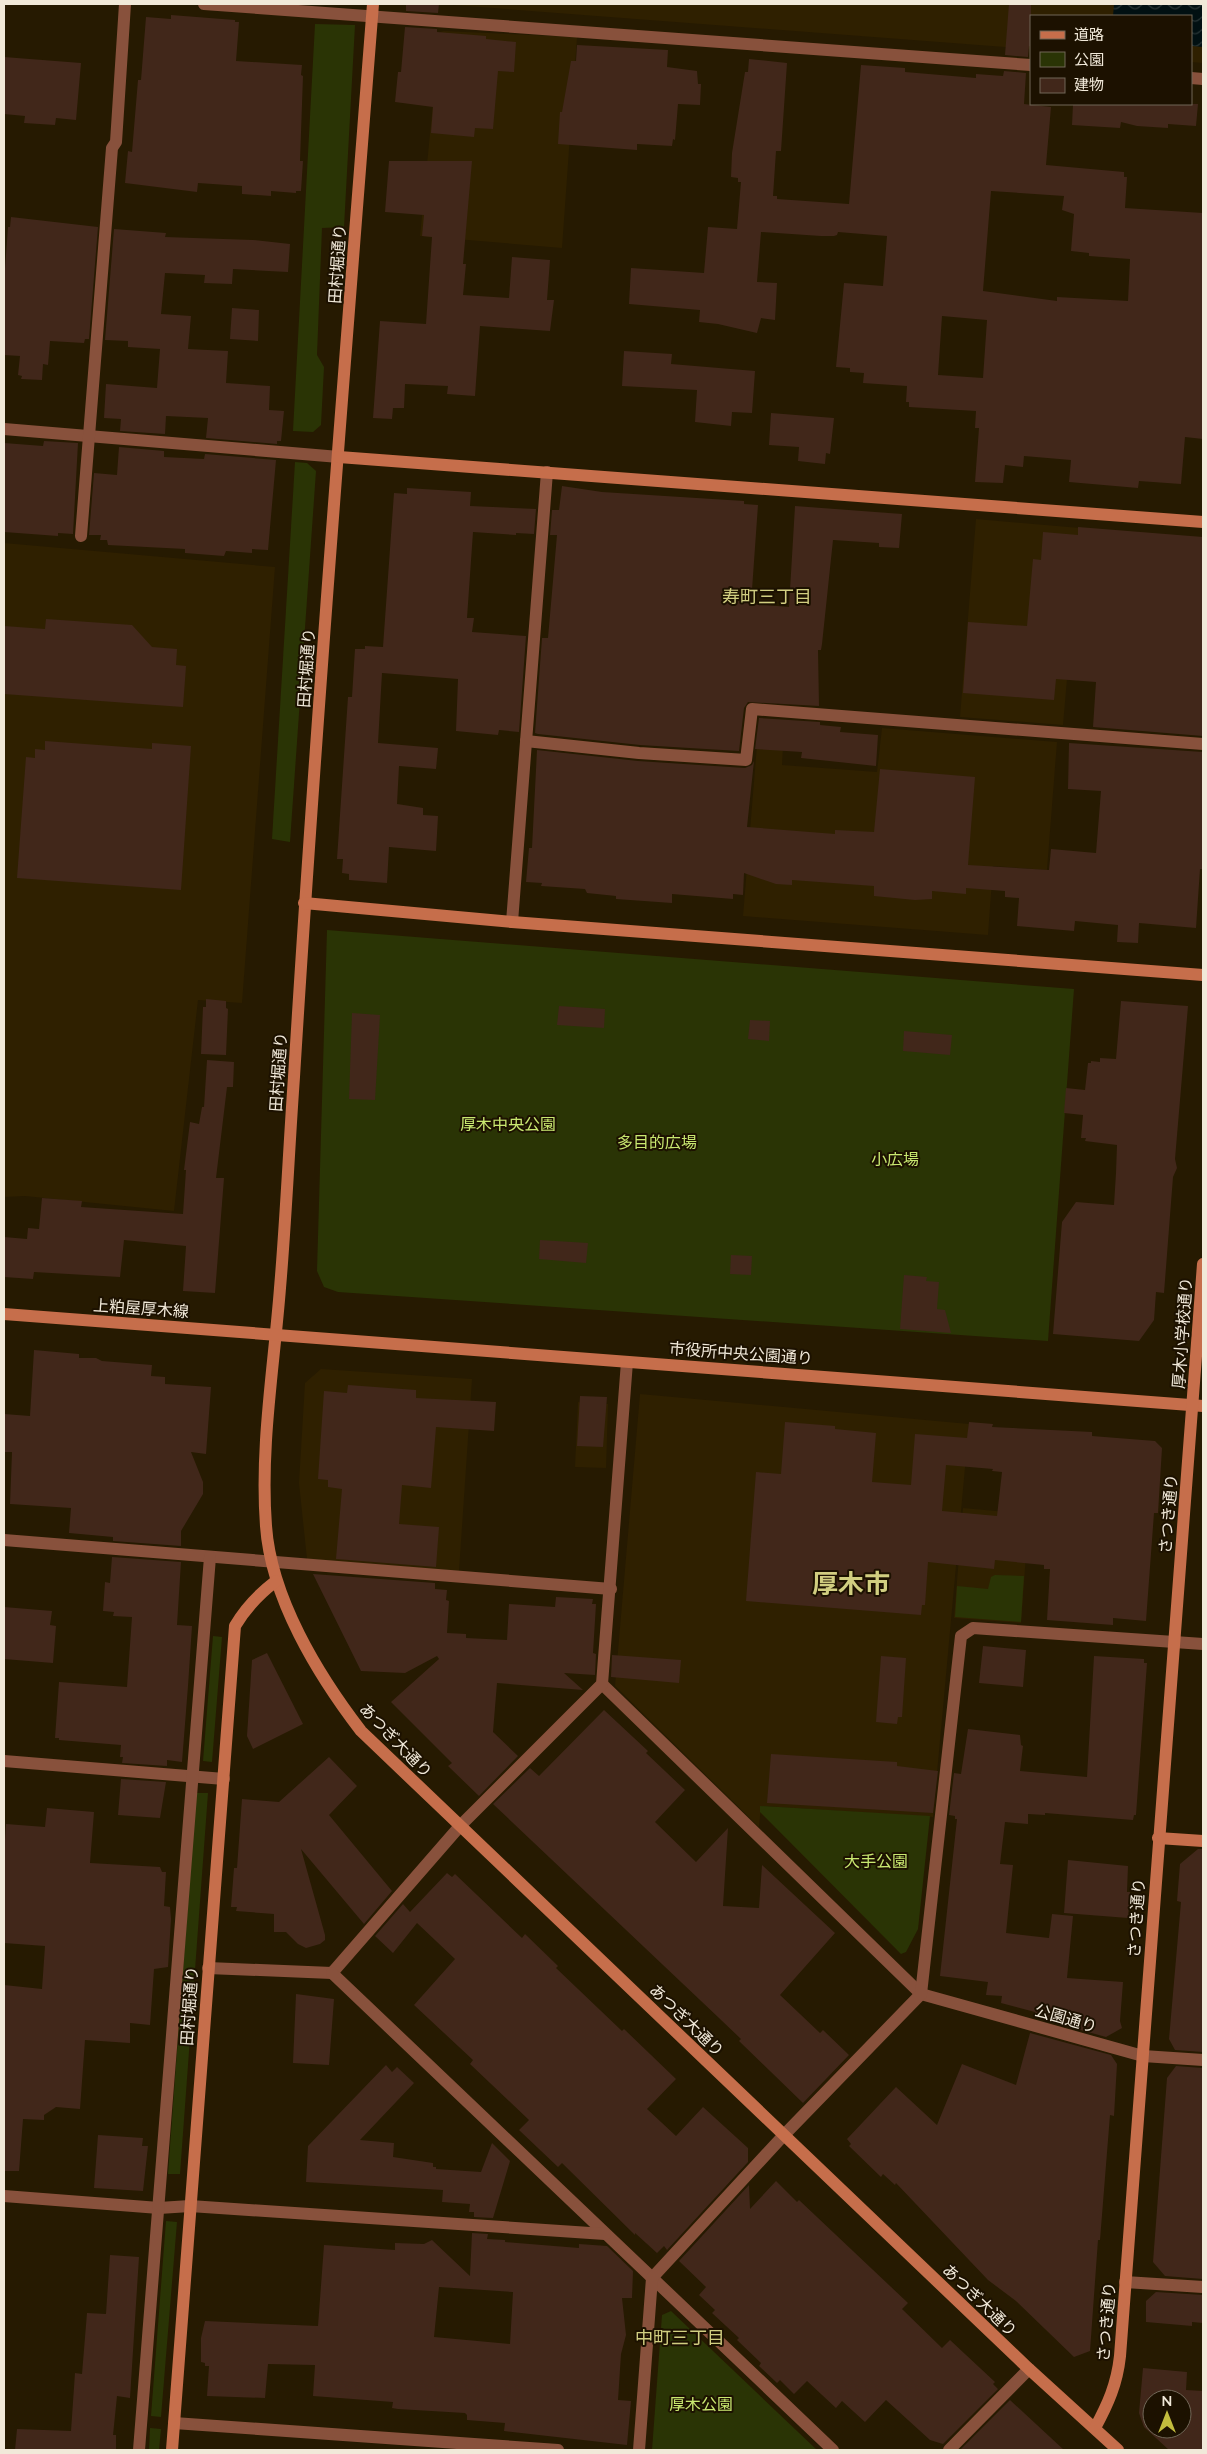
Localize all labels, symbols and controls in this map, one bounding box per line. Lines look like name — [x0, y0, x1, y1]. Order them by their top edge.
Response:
legend — [1030, 15, 1192, 105]
text: 道路 — [1074, 25, 1104, 43]
text: 公園 — [1074, 50, 1104, 68]
text: 建物 — [1074, 75, 1104, 93]
street label: 田村堀通り — [324, 223, 349, 305]
district label: 寿町三丁目 — [722, 585, 812, 607]
street label: 田村堀通り — [293, 627, 318, 709]
street label: 田村堀通り — [265, 1031, 290, 1113]
park label: 厚木中央公園 — [460, 1114, 556, 1133]
park label: 多目的広場 — [617, 1132, 697, 1151]
park label: 小広場 — [871, 1149, 919, 1168]
street label: 厚木小学校通り — [1168, 1276, 1195, 1389]
street label: 上粕屋厚木線 — [92, 1295, 190, 1320]
street label: 市役所中央公園通り — [669, 1338, 814, 1367]
street label: さつき通り — [1155, 1473, 1180, 1555]
district label: 厚木市 — [812, 1567, 890, 1599]
street label: あつぎ大通り — [356, 1699, 437, 1781]
park label: 大手公園 — [844, 1851, 908, 1870]
street label: さつき通り — [1123, 1877, 1148, 1959]
street label: 田村堀通り — [176, 1965, 201, 2047]
street label: あつぎ大通り — [646, 1979, 728, 2060]
street label: 公園通り — [1033, 2000, 1100, 2035]
street label: あつぎ大通り — [939, 2259, 1021, 2340]
street label: さつき通り — [1093, 2281, 1118, 2363]
district label: 中町三丁目 — [635, 2326, 725, 2348]
north arrow — [1142, 2389, 1192, 2439]
text: N — [1162, 2392, 1172, 2409]
park label: 厚木公園 — [669, 2394, 733, 2413]

